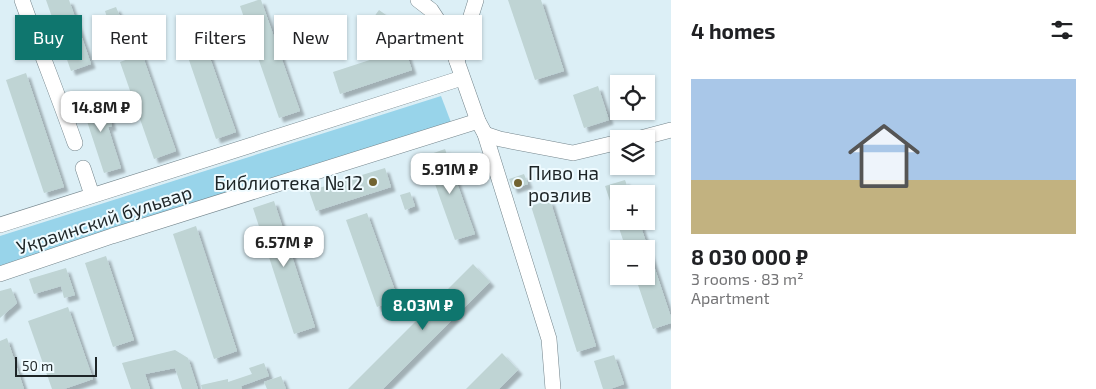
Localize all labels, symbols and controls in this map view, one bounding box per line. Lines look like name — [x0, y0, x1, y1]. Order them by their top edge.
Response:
chip: Buy — [15, 15, 82, 60]
chip: Rent — [92, 15, 166, 60]
chip: Filters — [176, 15, 264, 60]
chip: New — [274, 15, 347, 60]
chip: Apartment — [357, 15, 482, 60]
icon: filters — [1048, 16, 1076, 44]
text: 4 homes — [691, 18, 775, 43]
map controls — [610, 75, 655, 285]
button: locate — [610, 75, 655, 120]
pin: 14.8M ₽ — [55, 90, 147, 133]
text: 14.8M ₽ — [72, 97, 130, 116]
icon: home — [839, 111, 929, 201]
button: layers — [610, 130, 655, 175]
pin: 5.91M ₽ — [404, 152, 496, 195]
text: 5.91M ₽ — [422, 159, 478, 178]
place label: Пиво на розлив — [528, 161, 599, 206]
place label: Библиотека №12 — [214, 171, 363, 194]
marker: Библиотека №12 — [367, 176, 379, 188]
marker: Пиво на розлив — [512, 177, 524, 189]
street label: Украинский бульвар — [13, 180, 195, 259]
button: + — [610, 185, 655, 230]
pin: 6.57M ₽ — [238, 226, 330, 268]
text: 6.57M ₽ — [255, 232, 313, 251]
button: − — [610, 240, 655, 285]
text: 8 030 000 ₽ — [691, 244, 808, 269]
text: 3 rooms · 83 m² — [691, 269, 804, 288]
pin: 8.03M ₽ — [377, 288, 469, 331]
text: Apartment — [691, 288, 770, 307]
text: 8.03M ₽ — [393, 295, 453, 314]
scale bar — [15, 354, 98, 377]
text: 50 m — [22, 357, 53, 374]

